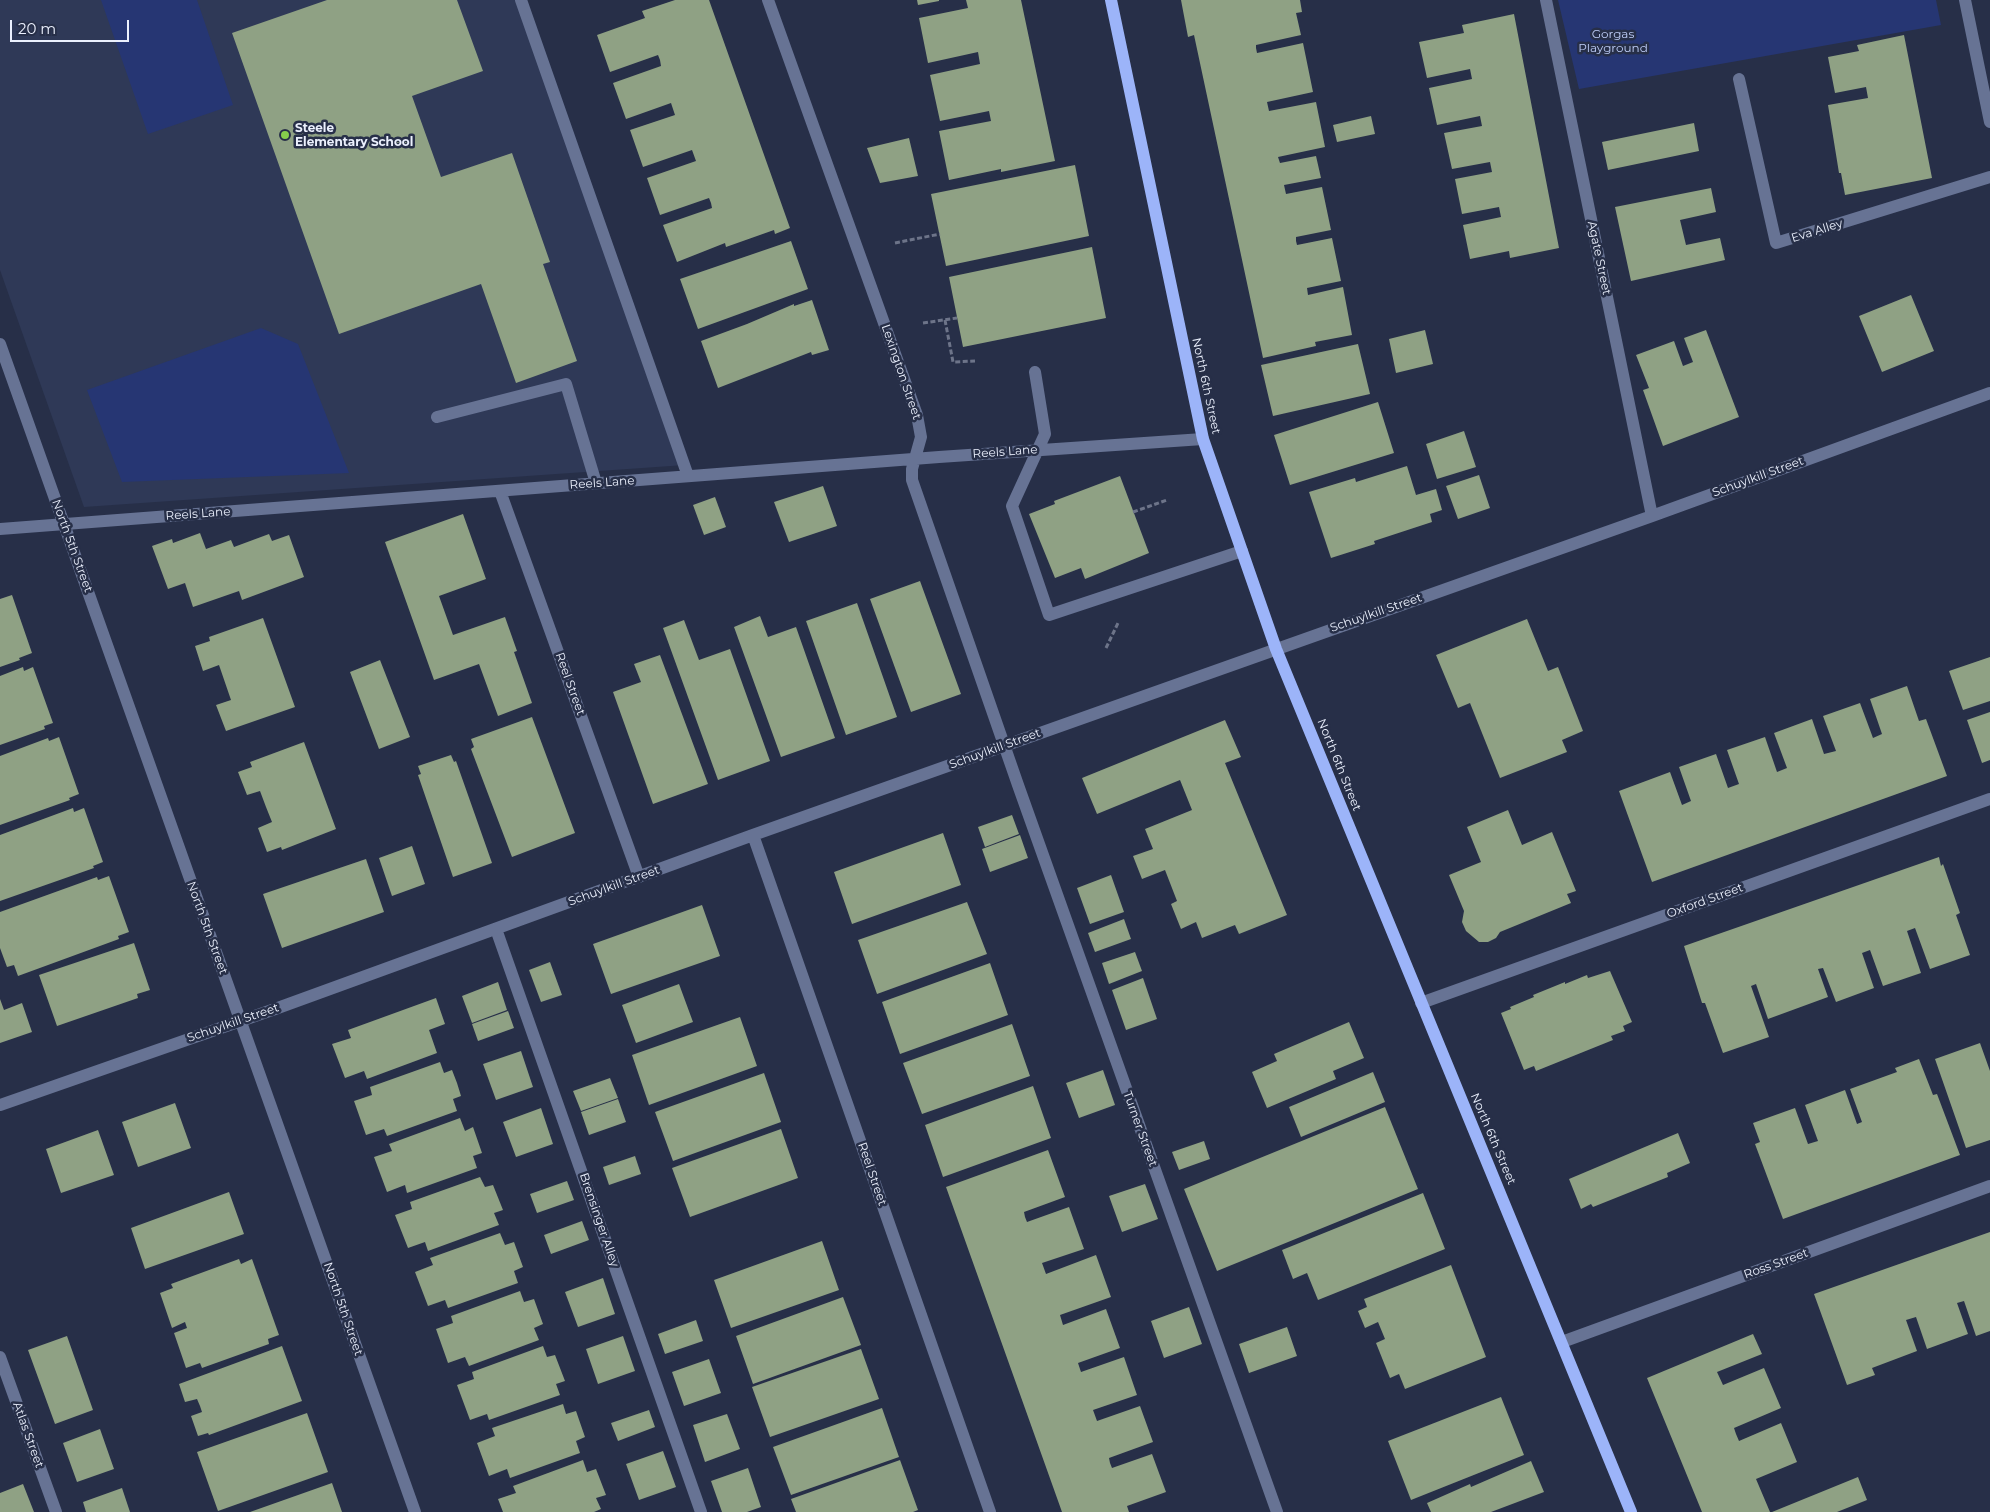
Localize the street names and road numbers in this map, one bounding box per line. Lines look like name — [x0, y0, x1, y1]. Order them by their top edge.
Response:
street label: Eva Alley — [1789, 216, 1845, 246]
street label: Agate Street — [1584, 220, 1614, 296]
street label: Lexington Street — [878, 323, 924, 421]
street label: North 6th Street — [1189, 337, 1223, 435]
street label: Reels Lane — [972, 443, 1038, 461]
street label: Schuylkill Street — [1710, 454, 1806, 500]
street label: Reels Lane — [569, 474, 635, 492]
street label: North 5th Street — [49, 498, 95, 594]
street label: Reels Lane — [165, 505, 231, 523]
street label: Schuylkill Street — [1328, 591, 1424, 635]
street label: Reel Street — [552, 651, 588, 717]
street label: North 6th Street — [1314, 717, 1364, 813]
street label: Schuylkill Street — [947, 726, 1043, 772]
street label: Schuylkill Street — [566, 863, 662, 909]
street label: North 5th Street — [184, 880, 230, 976]
street label: Oxford Street — [1665, 881, 1745, 921]
street label: Schuylkill Street — [185, 1001, 281, 1045]
street label: Turner Street — [1120, 1089, 1160, 1169]
street label: North 6th Street — [1467, 1091, 1519, 1187]
street label: Reel Street — [854, 1141, 890, 1207]
street label: Brensinger Alley — [576, 1171, 622, 1269]
street label: Ross Street — [1742, 1246, 1810, 1282]
street label: North 5th Street — [320, 1261, 366, 1357]
street label: Atlas Street — [9, 1400, 47, 1470]

